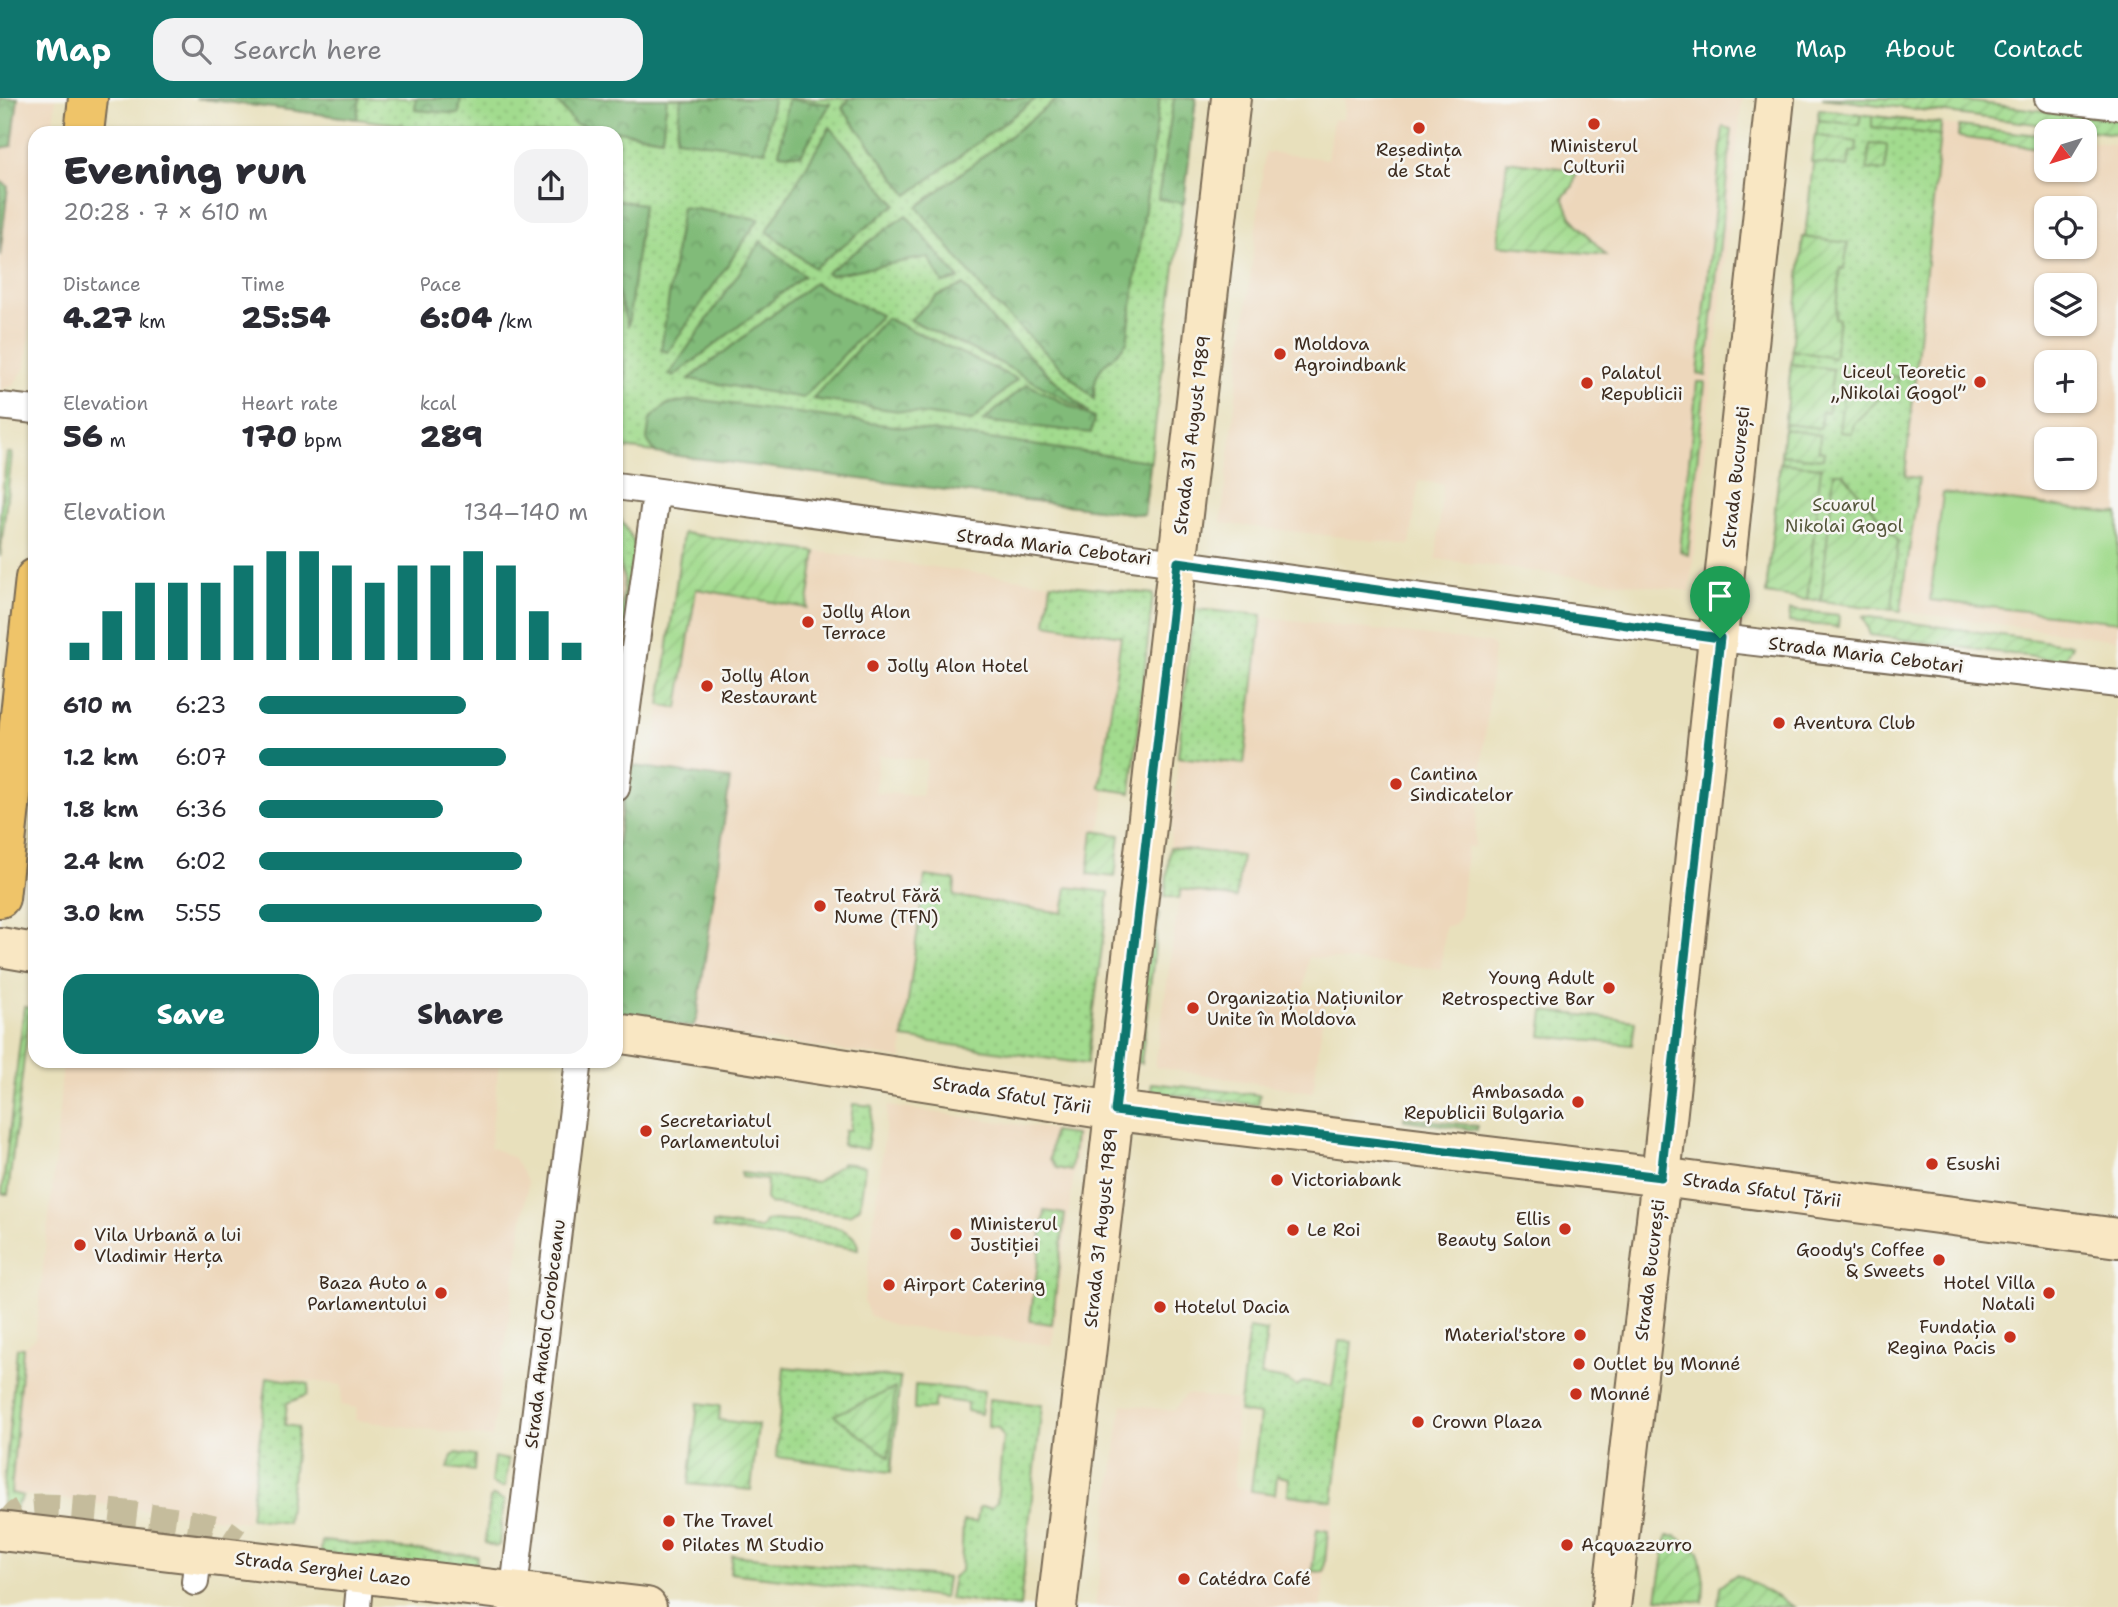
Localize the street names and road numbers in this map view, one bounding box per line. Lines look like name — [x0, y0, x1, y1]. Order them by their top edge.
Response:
street label: Strada 31 August 1989 — [1168, 334, 1216, 536]
street label: Strada București — [1717, 405, 1755, 549]
street label: Strada Maria Cebotari — [955, 523, 1153, 571]
street label: Strada Maria Cebotari — [1767, 631, 1965, 679]
street label: Strada Sfatul Țării — [931, 1071, 1093, 1119]
street label: Strada 31 August 1989 — [1079, 1127, 1123, 1329]
street label: Strada Sfatul Țării — [1681, 1167, 1843, 1213]
street label: Strada București — [1629, 1198, 1671, 1342]
street label: Strada Anatol Corobceanu — [519, 1218, 571, 1450]
street label: Strada Serghei Lazo — [234, 1546, 412, 1592]

